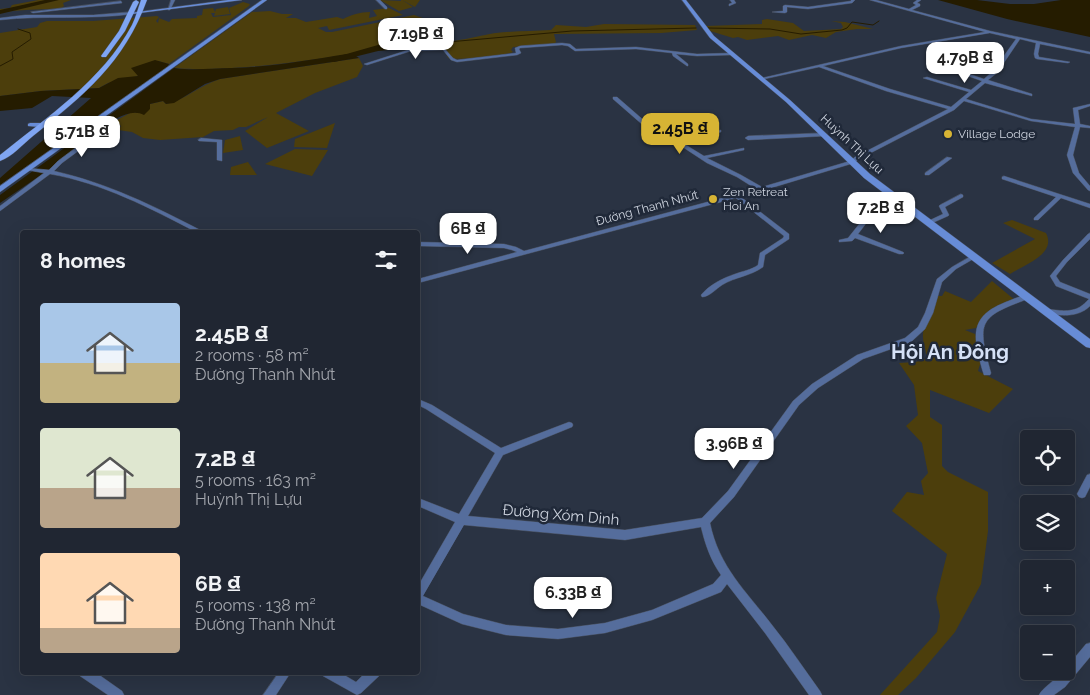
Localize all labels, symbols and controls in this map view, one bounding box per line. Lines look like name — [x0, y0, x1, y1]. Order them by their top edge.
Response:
pin: 7.19B ₫ — [370, 18, 462, 60]
text: 7.19B ₫ — [389, 24, 443, 43]
pin: 4.79B ₫ — [919, 42, 1011, 84]
text: 4.79B ₫ — [937, 48, 993, 67]
street label: Huỳnh Thị Lựu — [818, 111, 886, 177]
pin: 2.45B ₫ — [634, 112, 726, 155]
pin: 5.71B ₫ — [36, 116, 128, 158]
text: 2.45B ₫ — [652, 119, 708, 138]
text: 5.71B ₫ — [55, 122, 109, 141]
place label: Village Lodge — [958, 127, 1035, 141]
marker: Village Lodge — [942, 128, 954, 140]
place label: Zen Retreat Hoi An — [723, 185, 788, 213]
street label: Đường Thanh Nhứt — [594, 188, 700, 228]
pin: 7.2B ₫ — [840, 192, 922, 234]
marker: Zen Retreat Hoi An — [707, 193, 719, 205]
text: 7.2B ₫ — [858, 198, 904, 217]
pin: 6B ₫ — [438, 212, 498, 255]
text: 6B ₫ — [451, 219, 485, 238]
icon: filters — [372, 246, 400, 274]
text: 8 homes — [40, 248, 126, 273]
text: 2.45B ₫ — [195, 321, 268, 346]
icon: home — [80, 323, 140, 383]
district label: Hội An Đông — [891, 340, 1009, 364]
text: 2 rooms · 58 m² — [195, 346, 309, 365]
text: Đường Thanh Nhứt — [195, 365, 335, 384]
pin: 3.96B ₫ — [688, 428, 780, 470]
map controls — [1020, 430, 1075, 680]
button: locate — [1020, 430, 1075, 485]
text: 3.96B ₫ — [706, 434, 762, 453]
text: 7.2B ₫ — [195, 446, 255, 471]
icon: home — [80, 448, 140, 508]
text: 5 rooms · 163 m² — [195, 471, 316, 490]
text: Huỳnh Thị Lựu — [195, 490, 302, 509]
button: layers — [1020, 495, 1075, 550]
street label: Đường Xóm Dinh — [502, 501, 620, 529]
button: + — [1020, 560, 1075, 615]
text: 6B ₫ — [195, 571, 241, 596]
icon: home — [80, 573, 140, 633]
pin: 6.33B ₫ — [527, 576, 619, 619]
text: 6.33B ₫ — [545, 583, 601, 602]
text: 5 rooms · 138 m² — [195, 596, 316, 615]
text: Đường Thanh Nhứt — [195, 615, 335, 634]
button: − — [1020, 625, 1075, 680]

